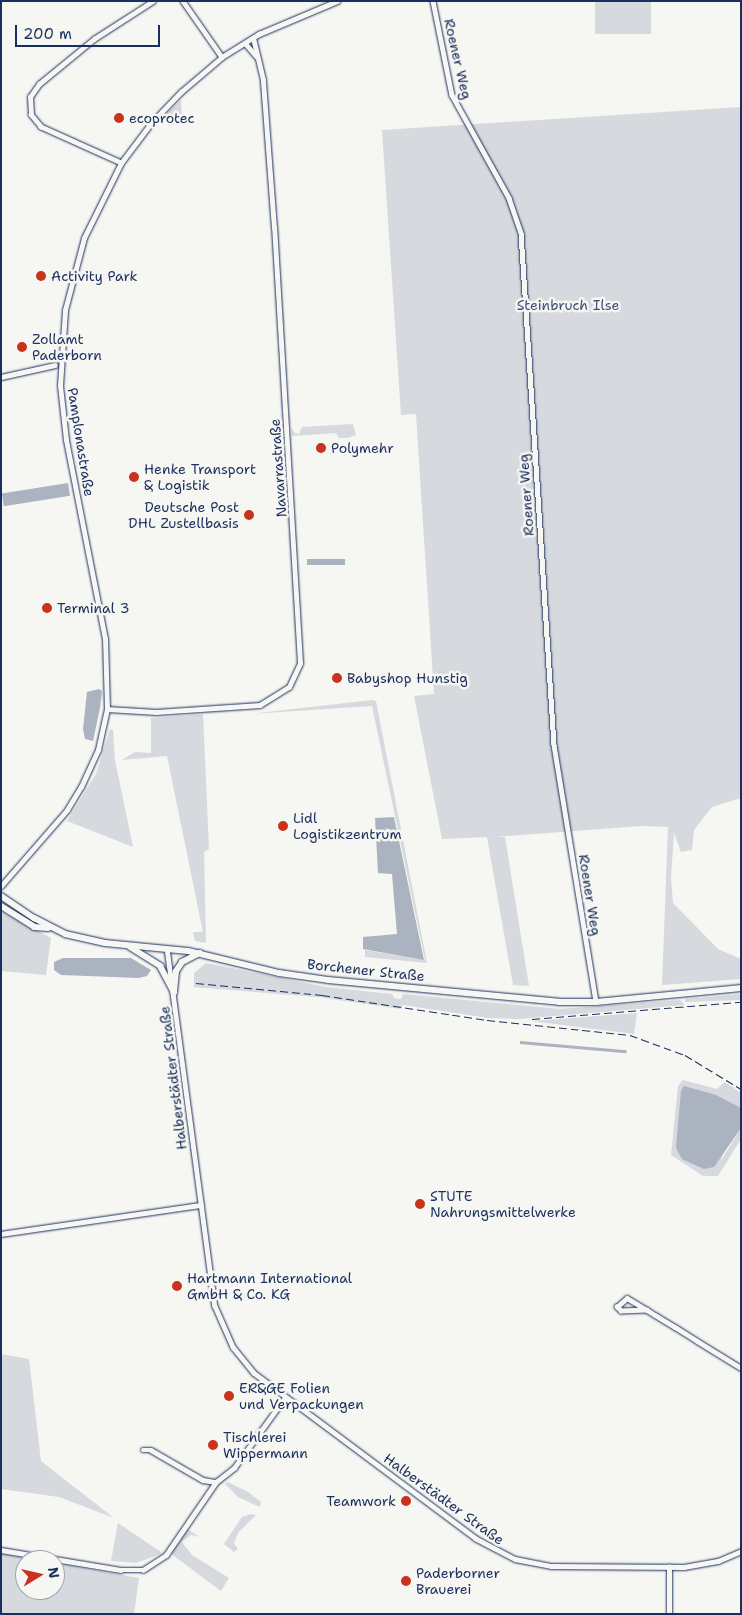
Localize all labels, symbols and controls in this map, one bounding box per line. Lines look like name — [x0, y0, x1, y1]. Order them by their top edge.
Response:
scale bar — [18, 15, 162, 47]
street label: Roener Weg — [441, 17, 475, 101]
text: 200 m — [23, 24, 72, 44]
place label: ecoprotec — [129, 110, 195, 126]
marker: ecoprotec — [113, 112, 125, 124]
place label: Activity Park — [51, 268, 138, 284]
marker: Activity Park — [35, 270, 47, 282]
park label: Steinbruch Ilse — [517, 297, 619, 313]
place label: Zollamt Paderborn — [32, 331, 102, 364]
marker: Zollamt Paderborn — [16, 341, 28, 353]
street label: Pamplonastraße — [64, 386, 98, 498]
street label: Navarrastraße — [266, 418, 290, 518]
place label: Polymehr — [331, 440, 394, 456]
marker: Polymehr — [315, 442, 327, 454]
street label: Roener Weg — [515, 453, 537, 537]
place label: Henke Transport & Logistik — [144, 461, 256, 494]
marker: Henke Transport & Logistik — [128, 471, 140, 483]
place label: Deutsche Post DHL Zustellbasis — [128, 499, 239, 532]
marker: Deutsche Post DHL Zustellbasis — [243, 509, 255, 521]
place label: Terminal 3 — [57, 600, 129, 616]
marker: Terminal 3 — [41, 602, 53, 614]
place label: Babyshop Hunstig — [347, 670, 468, 686]
marker: Babyshop Hunstig — [331, 672, 343, 684]
place label: Lidl Logistikzentrum — [293, 810, 401, 842]
marker: Lidl Logistikzentrum — [277, 820, 289, 832]
street label: Roener Weg — [575, 853, 605, 937]
street label: Borchener Straße — [306, 955, 426, 985]
street label: Halberstädter Straße — [156, 1005, 190, 1151]
place label: STUTE Nahrungsmittelwerke — [430, 1188, 576, 1220]
marker: STUTE Nahrungsmittelwerke — [414, 1198, 426, 1210]
place label: Hartmann International GmbH & Co. KG — [187, 1270, 352, 1302]
marker: Hartmann International GmbH & Co. KG — [171, 1280, 183, 1292]
place label: ER&GE Folien und Verpackungen — [239, 1380, 364, 1412]
marker: ER&GE Folien und Verpackungen — [223, 1390, 235, 1402]
place label: Tischlerei Wippermann — [223, 1429, 308, 1461]
marker: Tischlerei Wippermann — [207, 1439, 219, 1451]
street label: Halberstädter Straße — [381, 1450, 507, 1548]
place label: Teamwork — [326, 1493, 396, 1509]
marker: Teamwork — [400, 1495, 412, 1507]
north arrow — [15, 1550, 65, 1600]
place label: Paderborner Brauerei — [416, 1565, 500, 1598]
text: N — [44, 1566, 64, 1580]
marker: Paderborner Brauerei — [400, 1575, 412, 1587]

